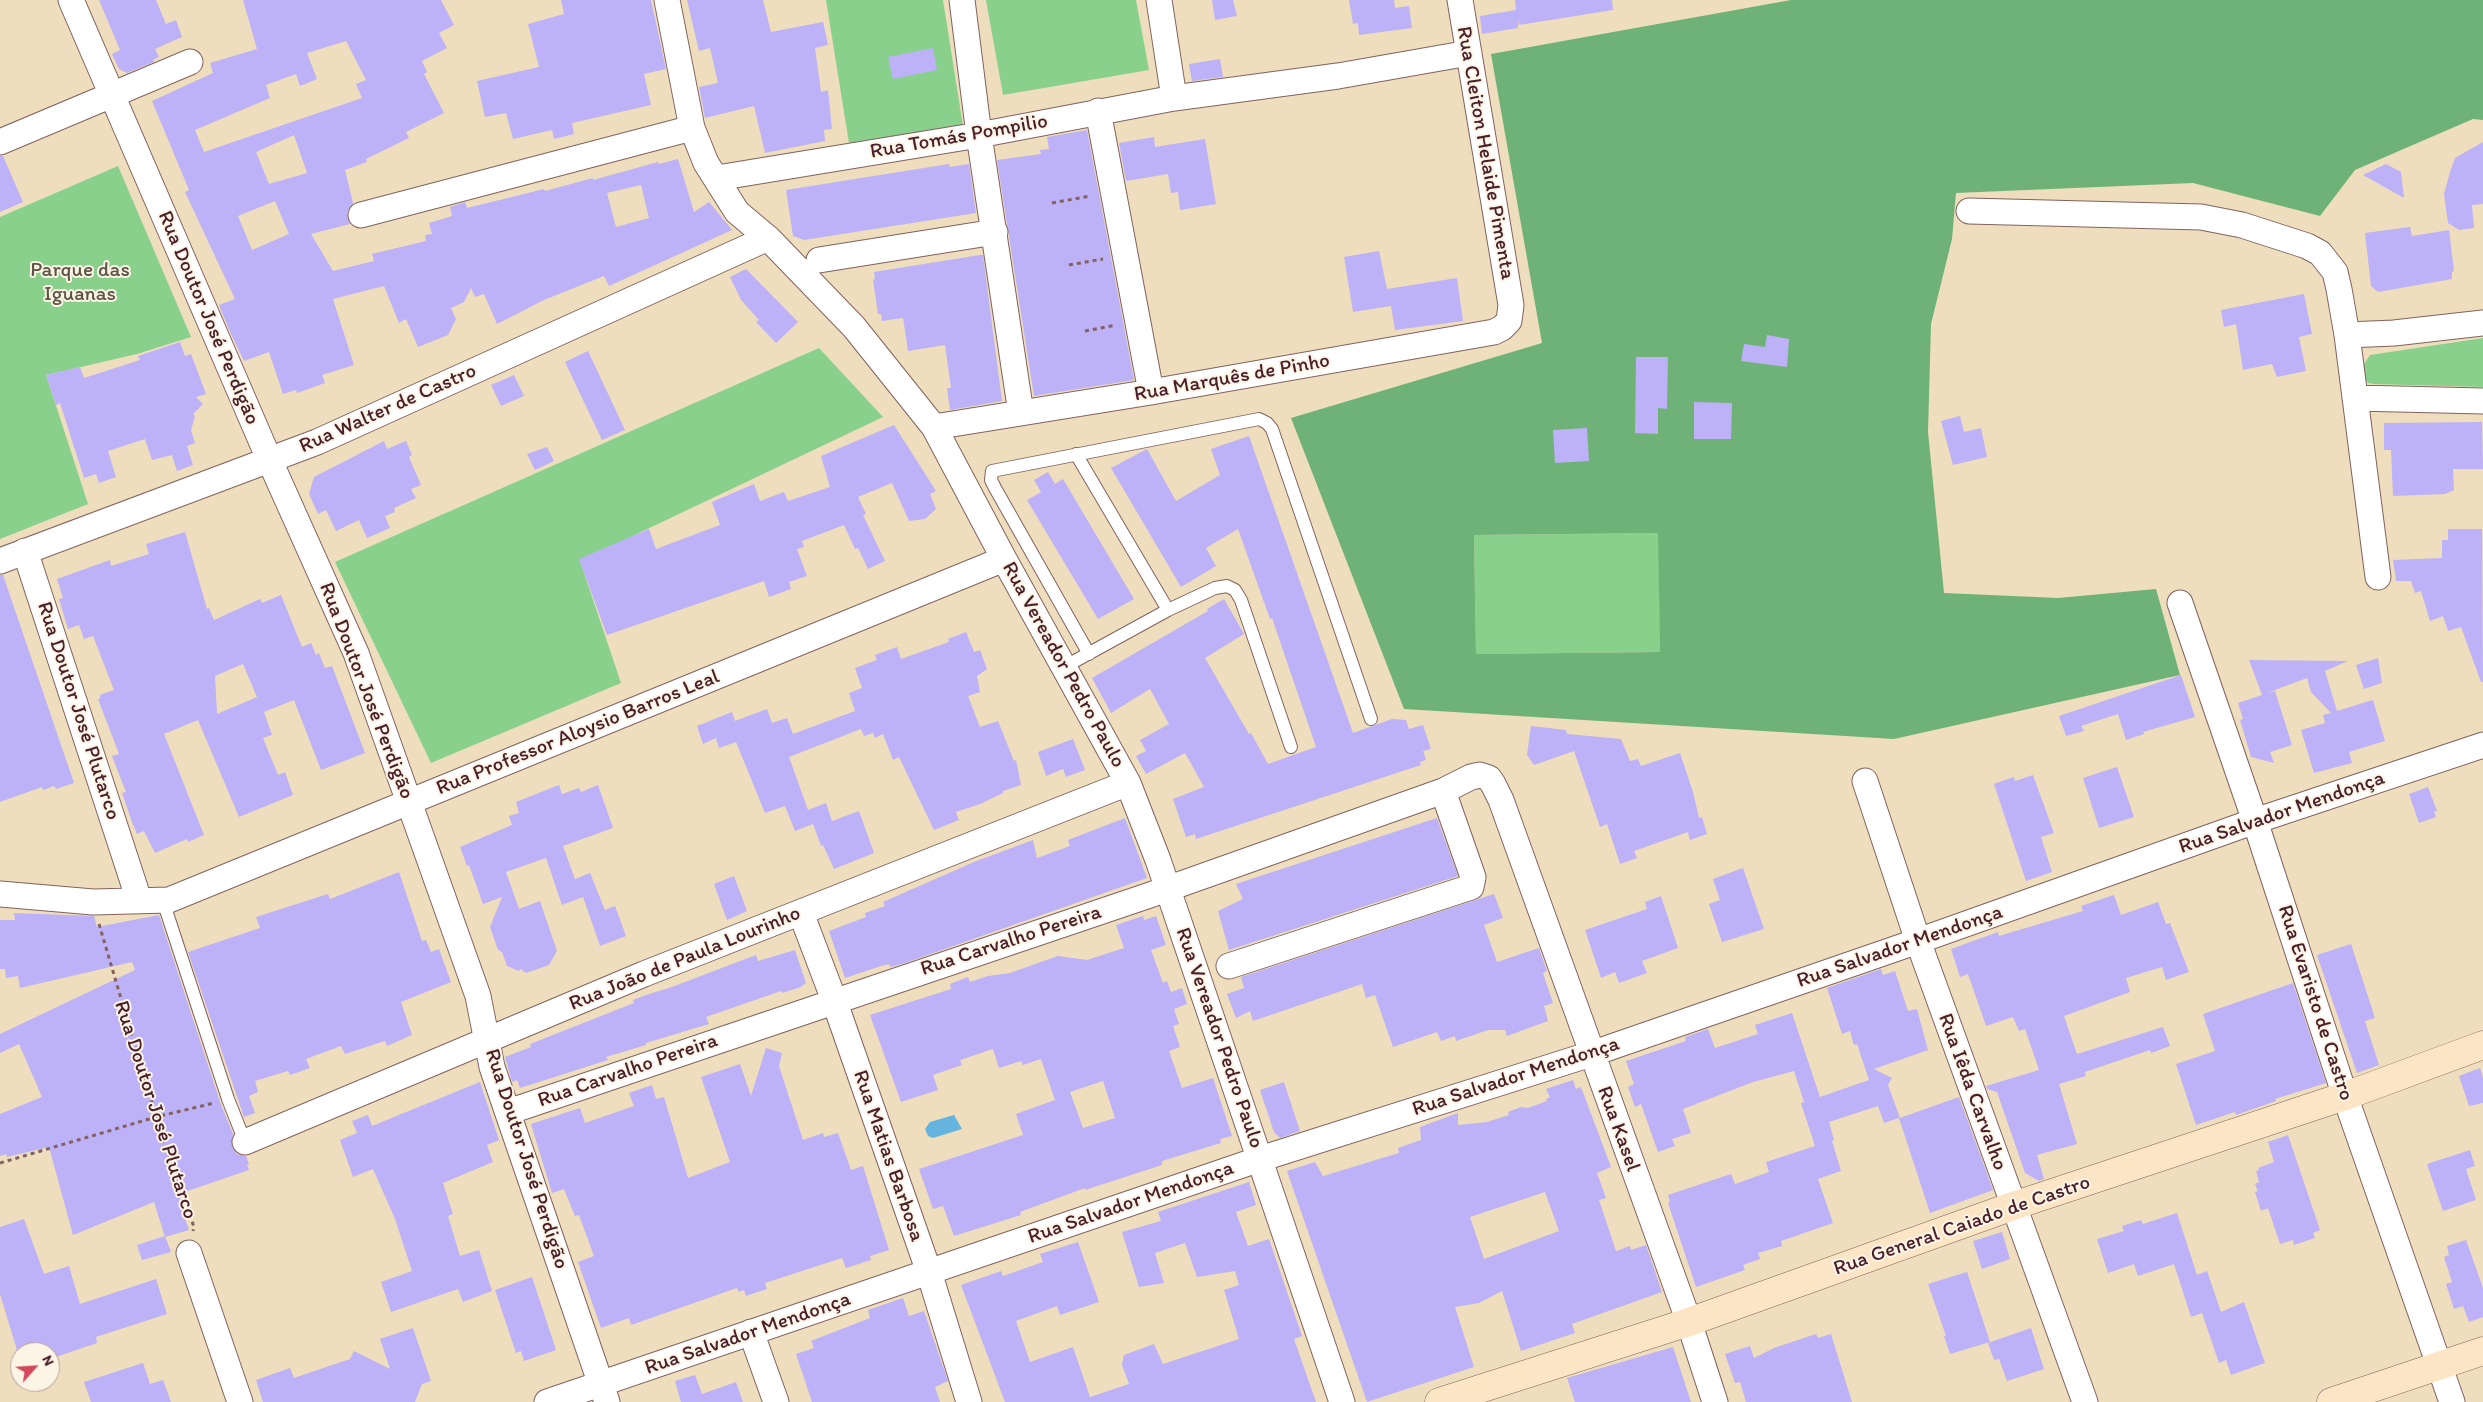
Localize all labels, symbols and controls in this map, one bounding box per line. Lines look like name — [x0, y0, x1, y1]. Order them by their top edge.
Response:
street label: Rua Cleiton Helaide Pimenta — [1450, 25, 1520, 281]
street label: Rua Tomás Pompilio — [868, 109, 1050, 165]
street label: Rua Doutor José Perdigão — [151, 207, 265, 429]
park label: Parque das Iguanas — [30, 258, 130, 308]
street label: Rua Marquês de Pinho — [1132, 348, 1332, 408]
street label: Rua Walter de Castro — [296, 359, 480, 459]
street label: Rua Vereador Pedro Paulo — [996, 558, 1130, 772]
street label: Rua Doutor José Perdigão — [313, 579, 419, 803]
street label: Rua Doutor José Plutarco — [31, 599, 125, 823]
street label: Rua Professor Aloysio Barros Leal — [433, 665, 723, 801]
street label: Rua Salvador Mendonça — [2176, 766, 2388, 860]
street label: Rua Carvalho Pereira — [917, 900, 1105, 982]
street label: Rua Salvador Mendonça — [1794, 900, 2006, 994]
street label: Rua João de Paula Lourinho — [566, 901, 804, 1017]
street label: Rua Evaristo de Castro — [2271, 902, 2359, 1104]
street label: Rua Vereador Pedro Paulo — [1169, 924, 1269, 1152]
street label: Rua Doutor José Plutarco — [108, 998, 202, 1222]
street label: Rua Iêda Carvalho — [1932, 1010, 2012, 1174]
street label: Rua Carvalho Pereira — [535, 1028, 721, 1114]
street label: Rua Salvador Mendonça — [1409, 1032, 1623, 1122]
street label: Rua Doutor José Perdigão — [478, 1046, 574, 1272]
street label: Rua Matias Barbosa — [847, 1067, 929, 1245]
street label: Rua Kasel — [1591, 1083, 1645, 1175]
street label: Rua Salvador Mendonça — [1025, 1156, 1237, 1250]
street label: Rua General Caiado de Castro — [1830, 1170, 2094, 1282]
street label: Rua Salvador Mendonça — [642, 1287, 854, 1381]
north arrow — [10, 1342, 60, 1392]
text: N — [38, 1353, 58, 1369]

